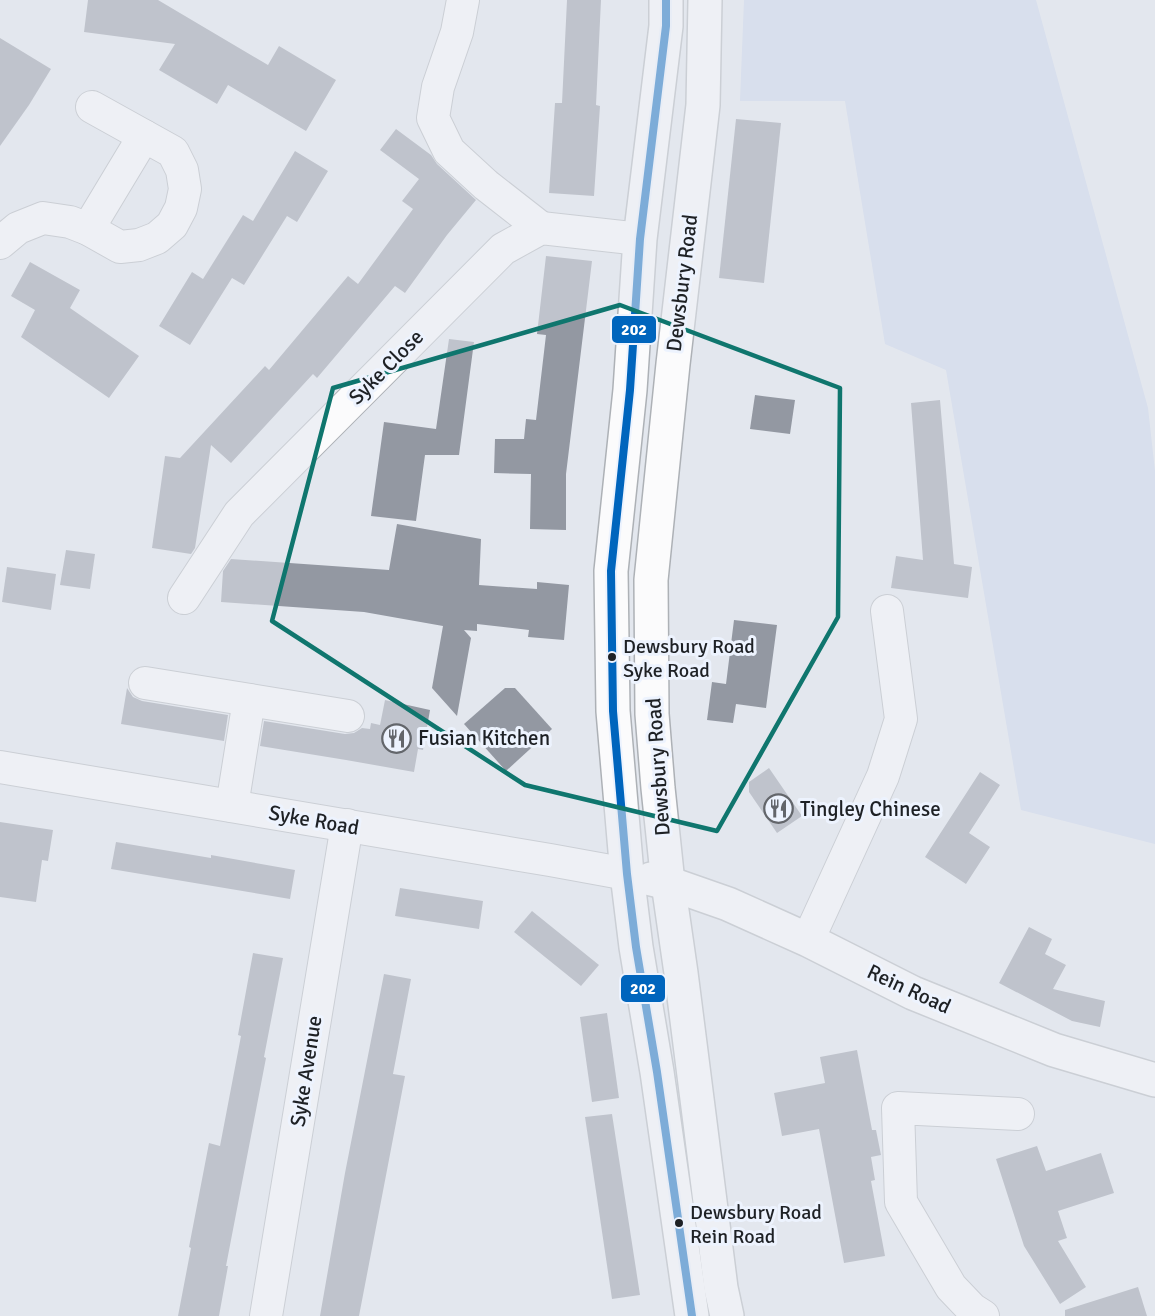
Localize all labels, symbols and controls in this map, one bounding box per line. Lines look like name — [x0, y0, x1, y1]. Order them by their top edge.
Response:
street label: Dewsbury Road — [661, 213, 703, 353]
line badge: 202 — [611, 315, 657, 344]
text: 202 — [621, 320, 647, 340]
street label: Syke Close — [343, 324, 429, 410]
place label: Dewsbury Road Syke Road — [623, 634, 755, 683]
marker: Dewsbury Road Syke Road — [606, 651, 618, 663]
street label: Dewsbury Road — [640, 697, 676, 837]
restaurant icon: Fusian Kitchen — [381, 722, 413, 754]
place label: Fusian Kitchen — [418, 725, 550, 751]
restaurant icon: Tingley Chinese — [763, 793, 795, 825]
place label: Tingley Chinese — [800, 796, 941, 822]
street label: Syke Road — [267, 799, 361, 841]
street label: Rein Road — [863, 958, 955, 1020]
line badge: 202 — [620, 974, 666, 1003]
text: 202 — [630, 979, 656, 999]
street label: Syke Avenue — [284, 1014, 328, 1128]
place label: Dewsbury Road Rein Road — [690, 1200, 822, 1249]
marker: Dewsbury Road Rein Road — [673, 1217, 685, 1229]

